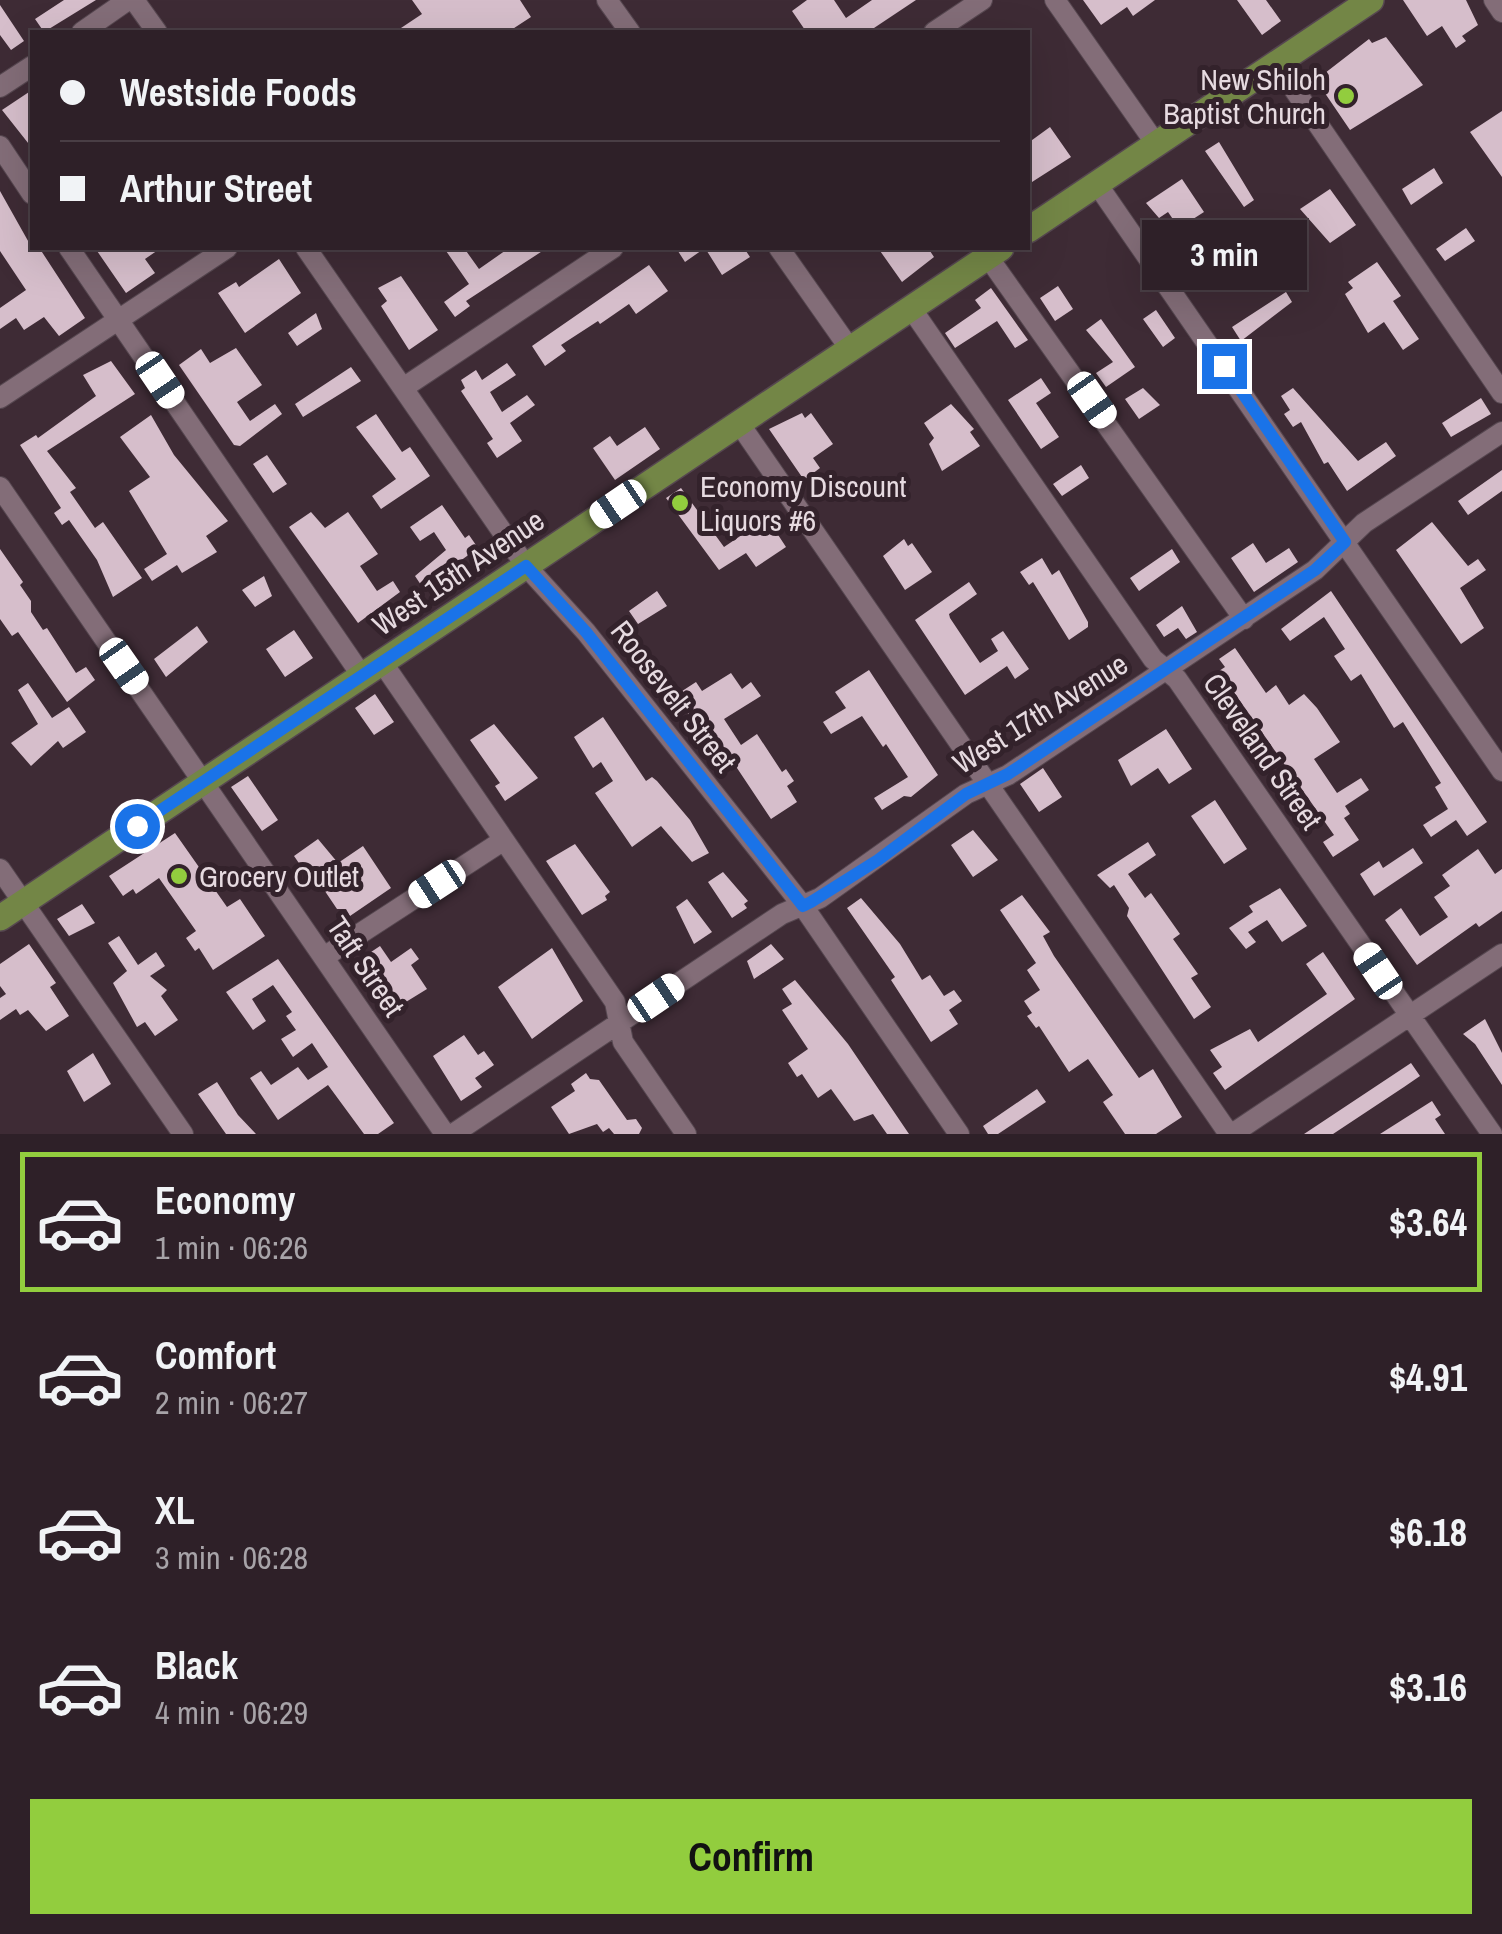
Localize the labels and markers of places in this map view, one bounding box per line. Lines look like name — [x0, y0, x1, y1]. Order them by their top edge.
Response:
place label: New Shiloh Baptist Church — [1163, 59, 1326, 133]
marker: New Shiloh Baptist Church — [1335, 85, 1357, 107]
place label: Economy Discount Liquors #6 — [700, 466, 907, 540]
marker: Economy Discount Liquors #6 — [669, 492, 691, 514]
place label: Grocery Outlet — [199, 856, 359, 896]
marker: Grocery Outlet — [168, 865, 190, 887]

